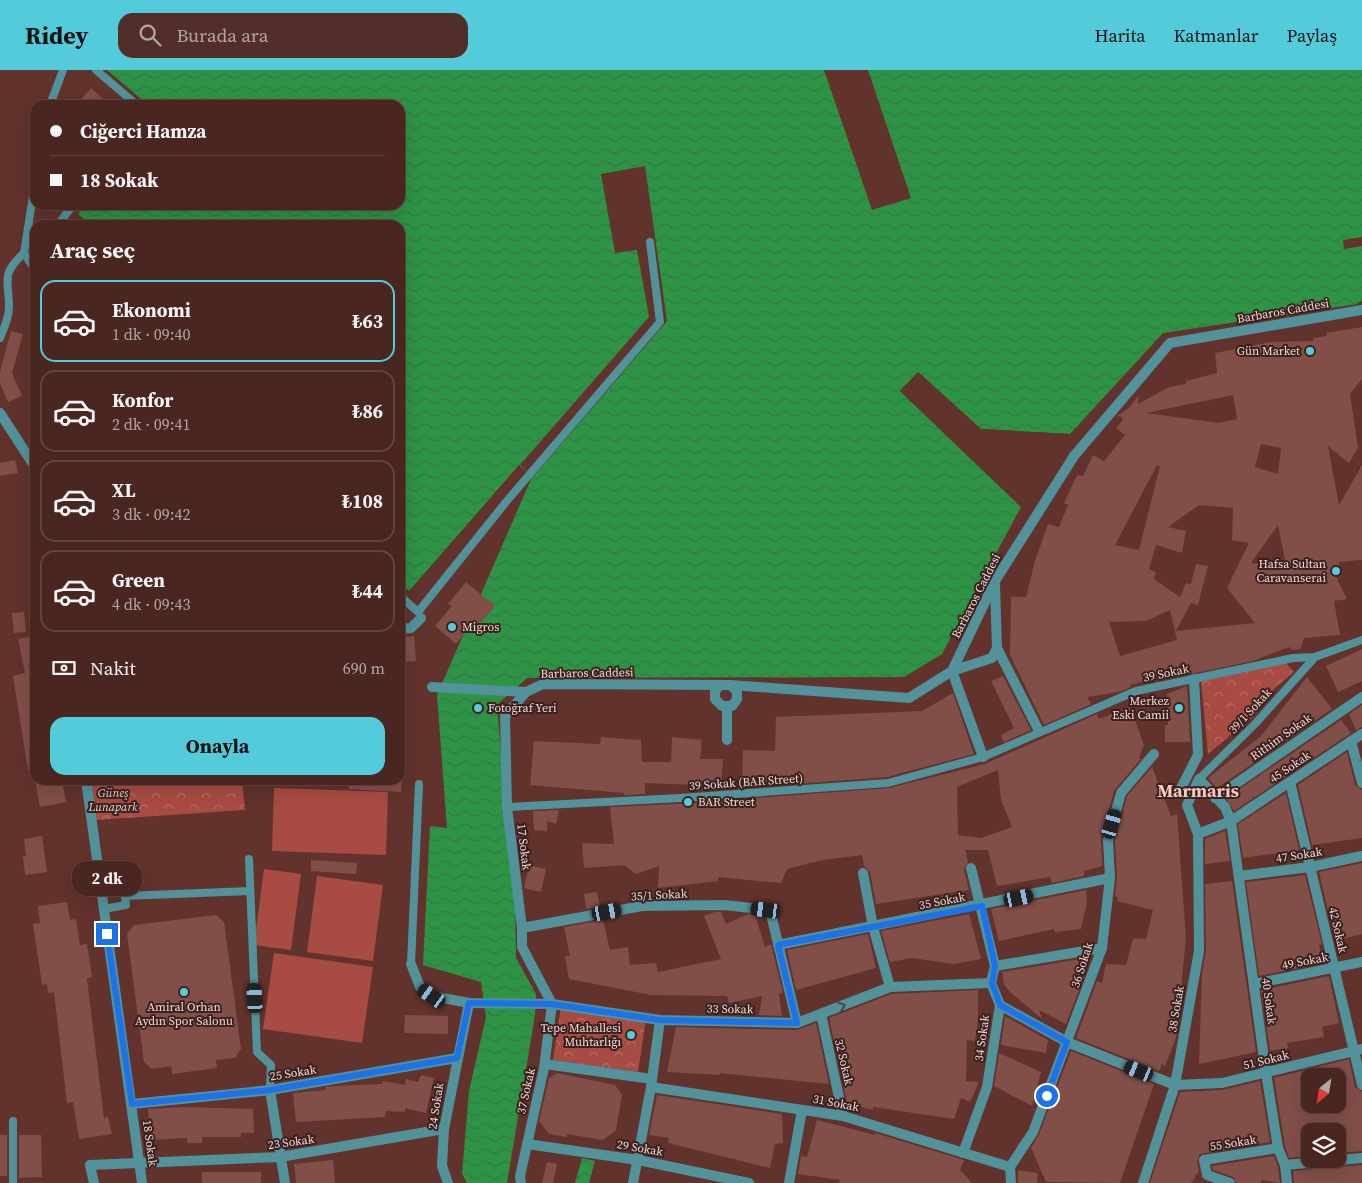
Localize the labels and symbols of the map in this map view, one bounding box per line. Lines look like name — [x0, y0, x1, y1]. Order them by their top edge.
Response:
street label: Barbaros Caddesi — [1236, 295, 1331, 327]
place label: Gün Market — [1237, 343, 1300, 359]
marker: Gün Market — [1304, 345, 1316, 357]
street label: Barbaros Caddesi — [948, 550, 1004, 641]
place label: Hafsa Sultan Caravanserai — [1256, 556, 1326, 586]
marker: Hafsa Sultan Caravanserai — [1330, 565, 1342, 577]
place label: Migros — [462, 619, 499, 635]
marker: Migros — [446, 621, 458, 633]
street label: 39 Sokak — [1142, 660, 1191, 686]
street label: Barbaros Caddesi — [540, 664, 634, 682]
street label: 39/1 Sokak — [1225, 685, 1275, 737]
place label: Merkez Eski Camii — [1112, 693, 1170, 723]
place label: Fotoğraf Yeri — [488, 700, 557, 716]
marker: Fotoğraf Yeri — [472, 702, 484, 714]
marker: Merkez Eski Camii — [1173, 702, 1185, 714]
street label: Rithim Sokak — [1247, 710, 1315, 764]
street label: 45 Sokak — [1266, 747, 1314, 787]
street label: 39 Sokak (BAR Street) — [688, 770, 804, 794]
district label: Marmaris — [1157, 778, 1239, 803]
park label: Güneş Lunapark — [87, 785, 138, 815]
place label: BAR Street — [698, 794, 755, 810]
marker: BAR Street — [682, 796, 694, 808]
car — [1100, 807, 1123, 841]
street label: 17 Sokak — [513, 823, 535, 872]
street label: 47 Sokak — [1275, 843, 1324, 867]
callout: 2 dk — [72, 862, 142, 896]
street label: 35/1 Sokak — [630, 886, 688, 904]
car — [1002, 888, 1035, 908]
street label: 35 Sokak — [918, 889, 967, 913]
car — [750, 901, 781, 919]
car — [590, 902, 623, 922]
street label: 42 Sokak — [1325, 905, 1351, 955]
route end — [96, 923, 118, 945]
street label: 36 Sokak — [1067, 940, 1097, 990]
street label: 49 Sokak — [1281, 949, 1330, 973]
street label: 40 Sokak — [1258, 977, 1280, 1026]
car — [415, 981, 448, 1011]
car — [246, 983, 263, 1013]
street label: 38 Sokak — [1164, 984, 1188, 1033]
marker: Amiral Orhan Aydın Spor Salonu — [178, 986, 190, 998]
place label: Amiral Orhan Aydın Spor Salonu — [135, 999, 233, 1029]
street label: 33 Sokak — [707, 1001, 754, 1017]
one-way arrow — [837, 1002, 846, 1012]
street label: 34 Sokak — [971, 1013, 993, 1062]
place label: Tepe Mahallesi Muhtarlığı — [541, 1020, 621, 1050]
marker: Tepe Mahallesi Muhtarlığı — [625, 1029, 637, 1041]
street label: 32 Sokak — [831, 1037, 857, 1087]
street label: 51 Sokak — [1241, 1046, 1291, 1073]
car — [1122, 1058, 1155, 1084]
street label: 25 Sokak — [269, 1061, 318, 1085]
street label: 37 Sokak — [513, 1066, 539, 1116]
north arrow — [1301, 1068, 1346, 1112]
street label: 24 Sokak — [424, 1081, 448, 1130]
route start — [1036, 1085, 1058, 1107]
street label: 31 Sokak — [812, 1091, 861, 1115]
street label: 18 Sokak — [139, 1119, 161, 1168]
street label: 23 Sokak — [267, 1131, 316, 1153]
street label: 55 Sokak — [1209, 1131, 1258, 1155]
street label: 29 Sokak — [616, 1136, 665, 1160]

